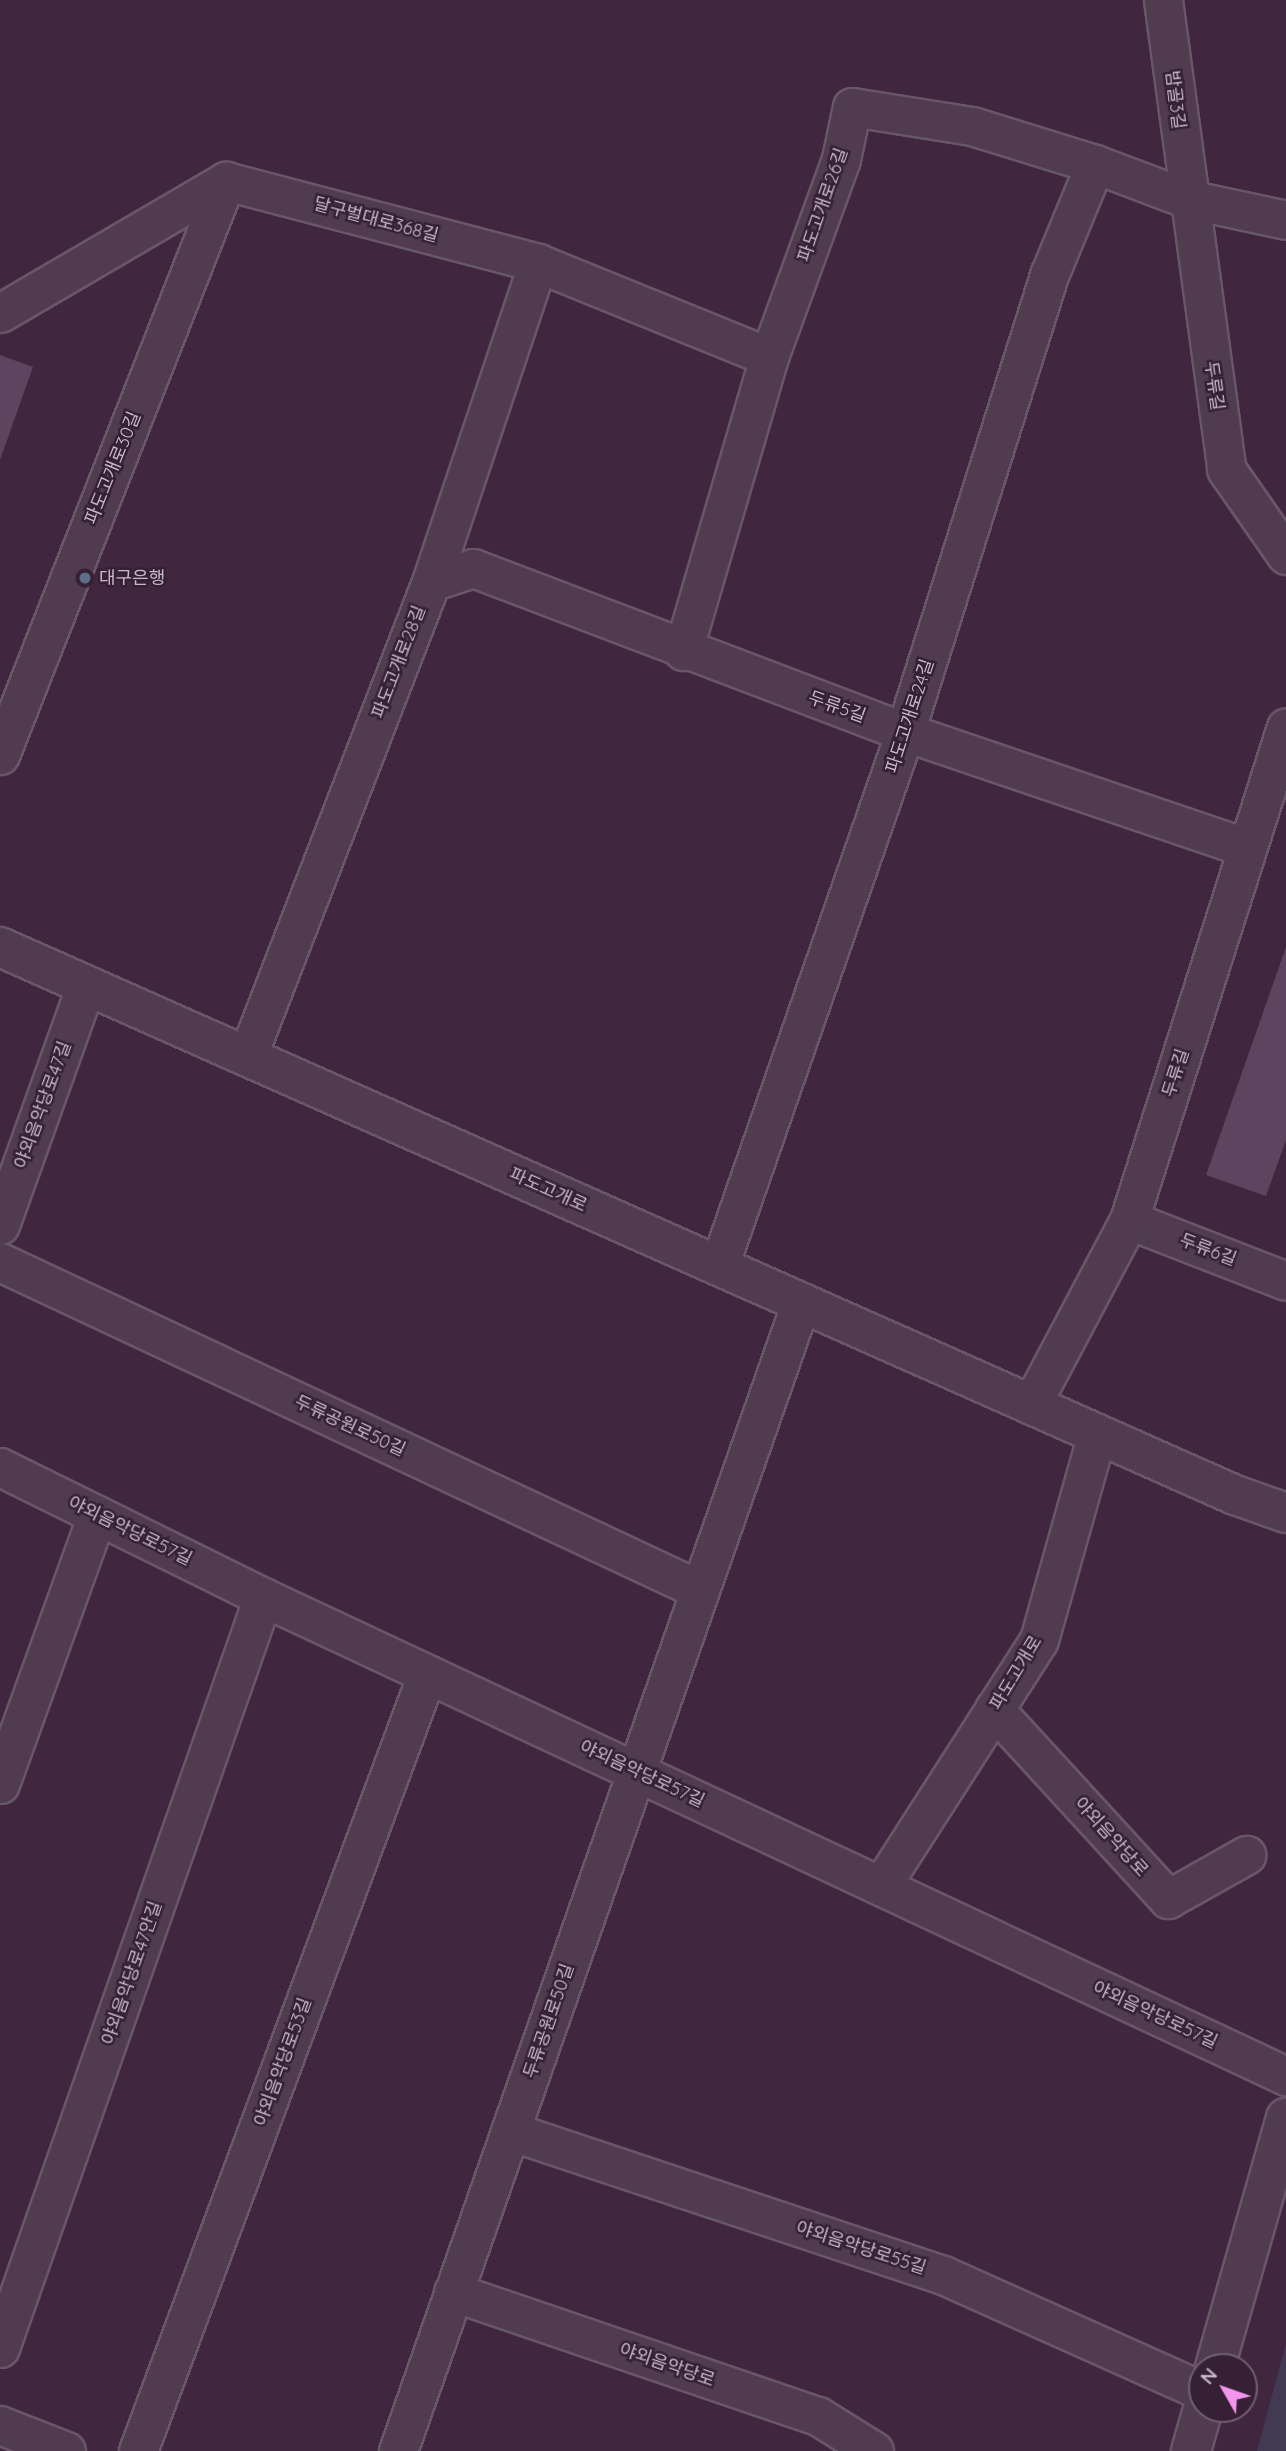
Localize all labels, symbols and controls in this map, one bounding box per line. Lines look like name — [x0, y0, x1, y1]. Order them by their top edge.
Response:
street label: 밤골3길 — [1161, 69, 1189, 131]
street label: 파도고개로26길 — [793, 145, 853, 265]
street label: 달구벌대로368길 — [311, 193, 441, 247]
street label: 두류길 — [1200, 360, 1228, 412]
street label: 파도고개로30길 — [81, 409, 145, 527]
place label: 대구은행 — [99, 567, 165, 589]
marker: 대구은행 — [77, 570, 93, 586]
street label: 파도고개로28길 — [368, 603, 430, 721]
street label: 파도고개로24길 — [881, 656, 939, 776]
street label: 두류5길 — [805, 687, 869, 727]
street label: 야외음악당로47길 — [10, 1038, 76, 1172]
street label: 두류길 — [1158, 1046, 1194, 1100]
street label: 파도고개로 — [506, 1163, 590, 1217]
street label: 두류6길 — [1176, 1229, 1240, 1271]
street label: 두류공원로50길 — [291, 1391, 409, 1461]
street label: 야외음악당로57길 — [65, 1492, 195, 1570]
street label: 파도고개로 — [985, 1632, 1047, 1714]
street label: 야외음악당로57길 — [576, 1736, 708, 1812]
street label: 야외음악당로 — [1070, 1793, 1152, 1881]
street label: 야외음악당로47안길 — [97, 1898, 167, 2048]
street label: 두류공원로50길 — [519, 1961, 579, 2081]
street label: 야외음악당로57길 — [1089, 1977, 1221, 2053]
street label: 야외음악당로53길 — [250, 1995, 316, 2129]
street label: 야외음악당로55길 — [793, 2217, 929, 2279]
street label: 야외음악당로 — [617, 2339, 717, 2391]
north arrow — [1188, 2353, 1258, 2423]
text: N — [1195, 2363, 1222, 2389]

